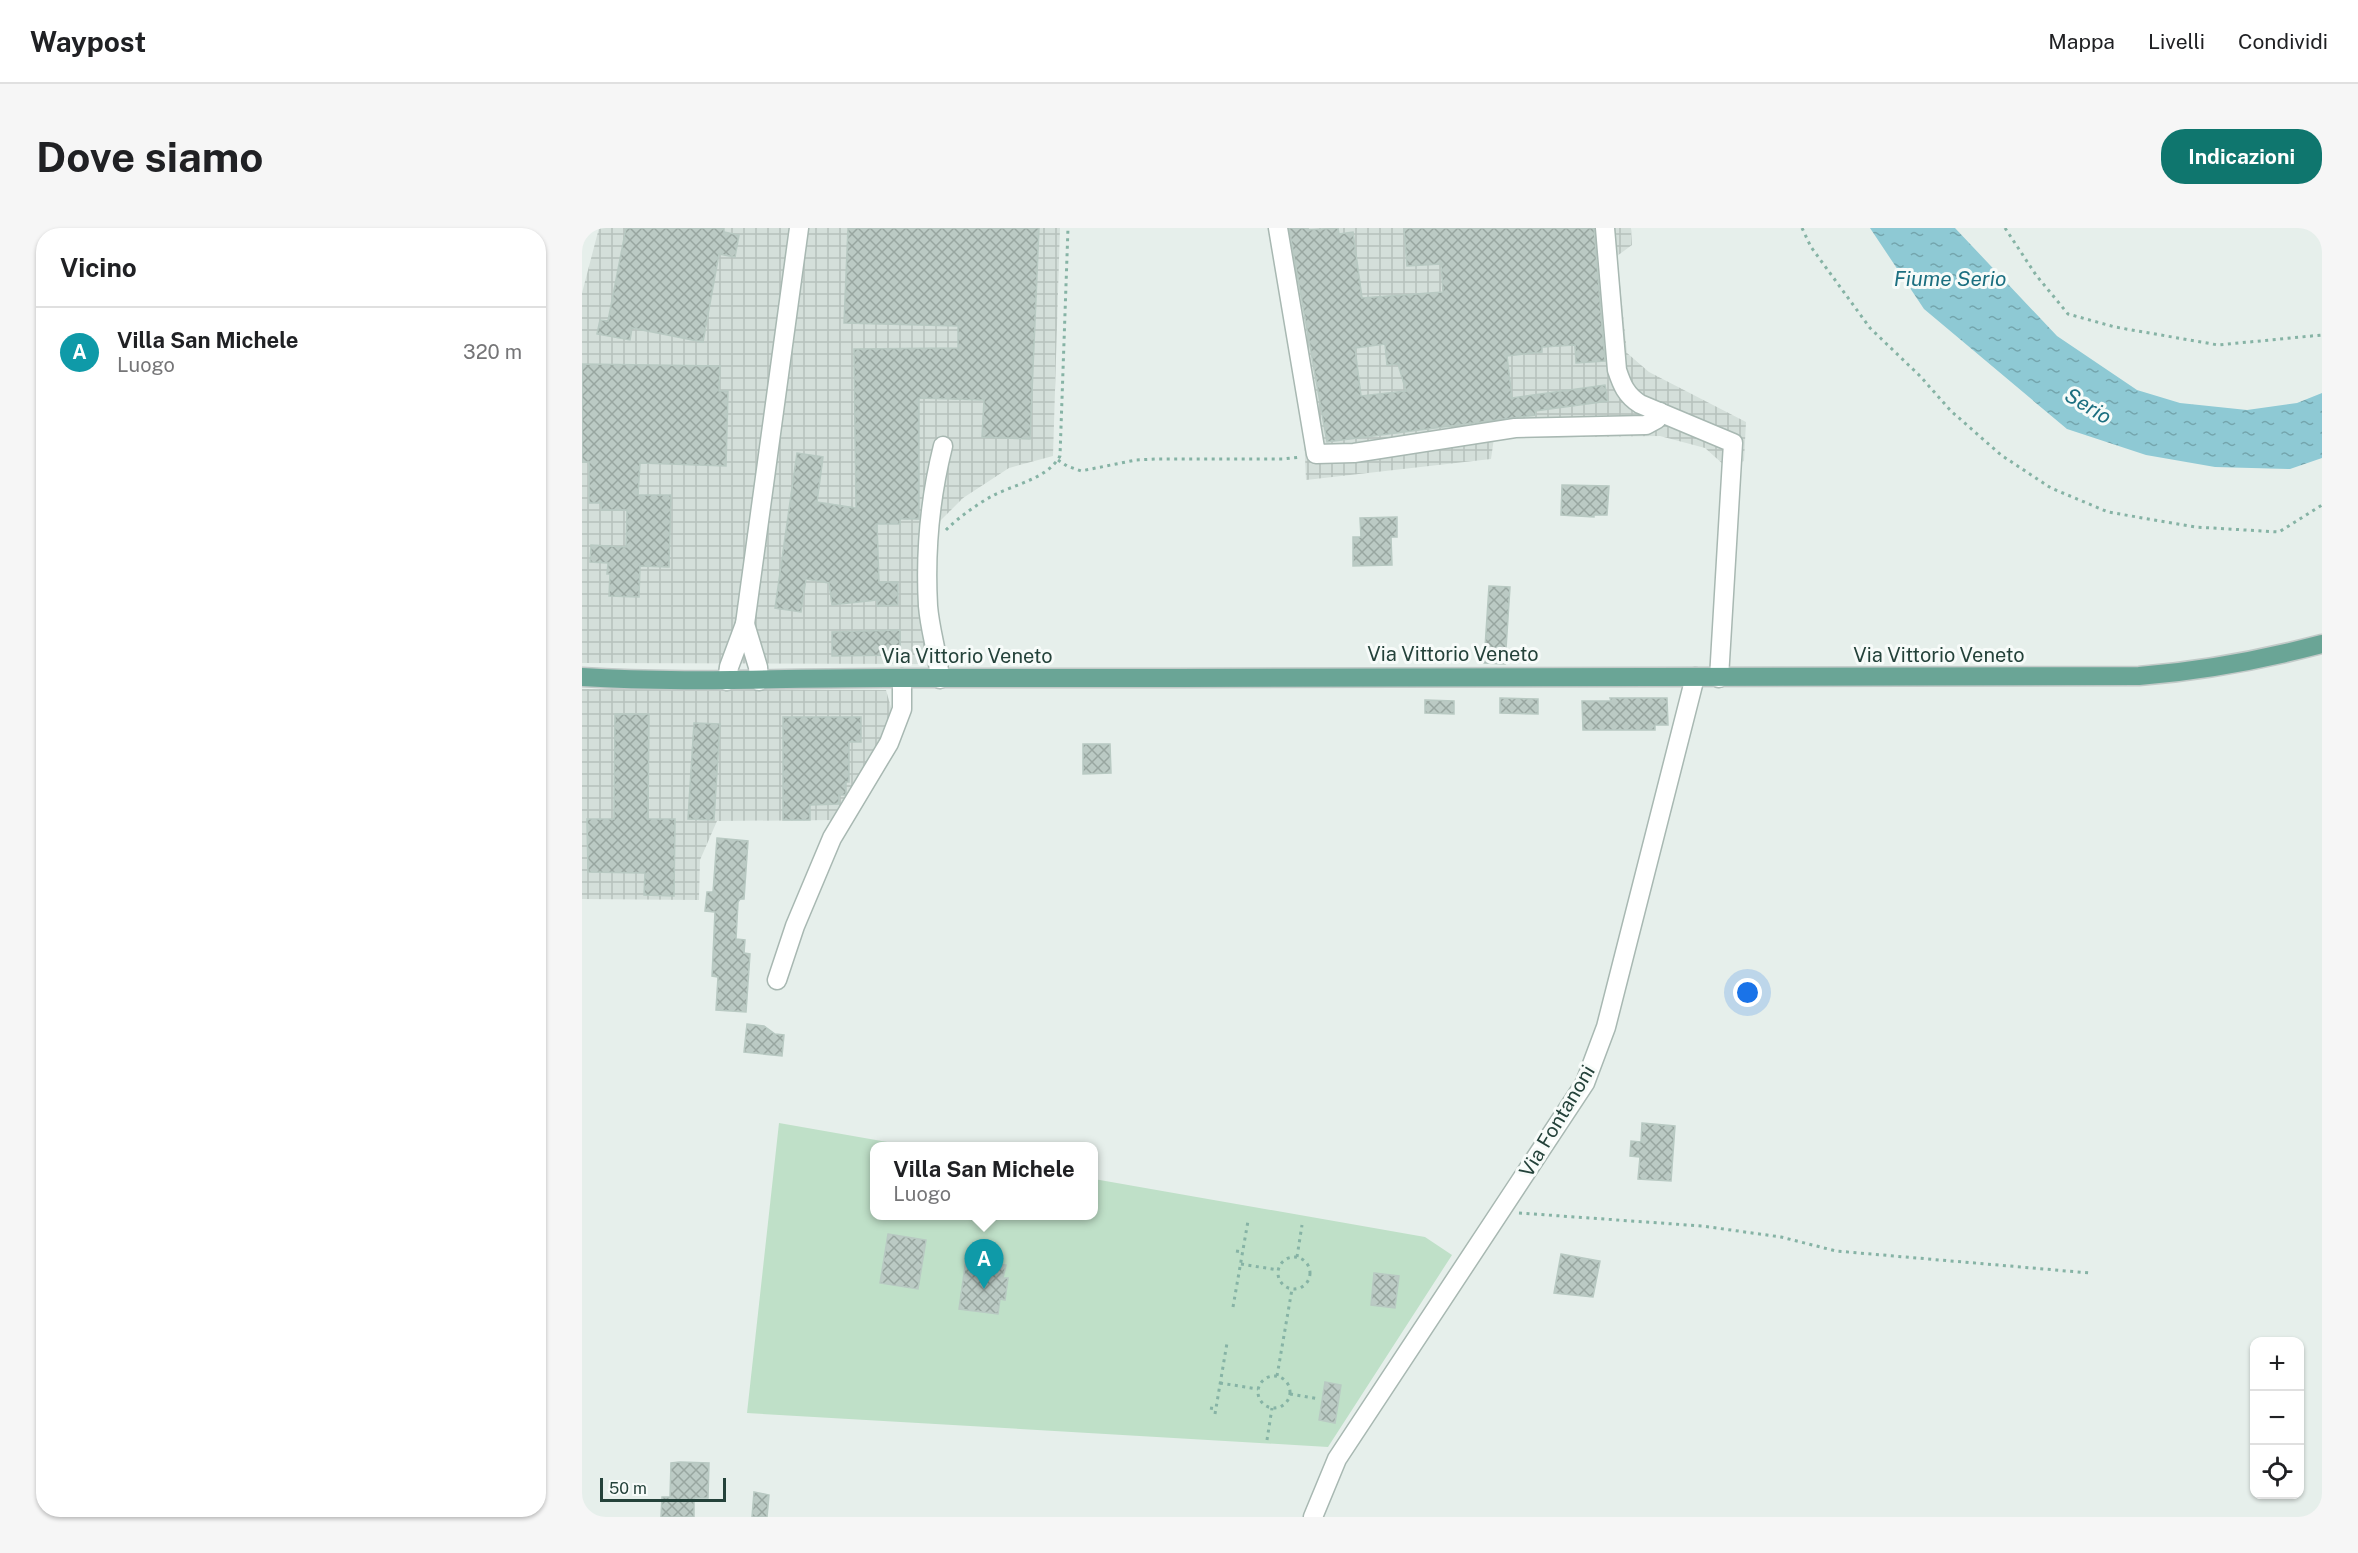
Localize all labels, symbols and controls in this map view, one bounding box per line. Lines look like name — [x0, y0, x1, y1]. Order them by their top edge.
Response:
text: Waypost — [30, 25, 146, 58]
text: Mappa — [2048, 29, 2115, 54]
text: Livelli — [2148, 29, 2205, 54]
text: Condividi — [2238, 29, 2328, 54]
button: Indicazioni — [2161, 129, 2322, 184]
text: Dove siamo — [36, 132, 263, 181]
text: Vicino — [60, 252, 137, 283]
water label: Fiume Serio — [1894, 266, 2006, 291]
text: Villa San Michele — [117, 327, 298, 353]
text: A — [72, 340, 87, 364]
text: 320 m — [463, 340, 522, 364]
text: Luogo — [117, 353, 175, 377]
water label: Serio — [2061, 382, 2116, 429]
street label: Via Vittorio Veneto — [1367, 642, 1539, 666]
street label: Via Vittorio Veneto — [1853, 643, 2025, 667]
street label: Via Vittorio Veneto — [881, 644, 1053, 668]
your location — [1733, 978, 1762, 1007]
street label: Via Fontanoni — [1514, 1061, 1600, 1181]
popup — [870, 1142, 1098, 1220]
text: Villa San Michele — [893, 1156, 1075, 1182]
text: Luogo — [893, 1182, 951, 1206]
pin: A — [964, 1240, 1004, 1289]
map controls — [2250, 1337, 2304, 1499]
button: + — [2250, 1337, 2304, 1391]
button: − — [2250, 1391, 2304, 1445]
button: locate — [2250, 1445, 2304, 1499]
scale bar — [600, 1475, 726, 1502]
text: 50 m — [609, 1479, 647, 1498]

